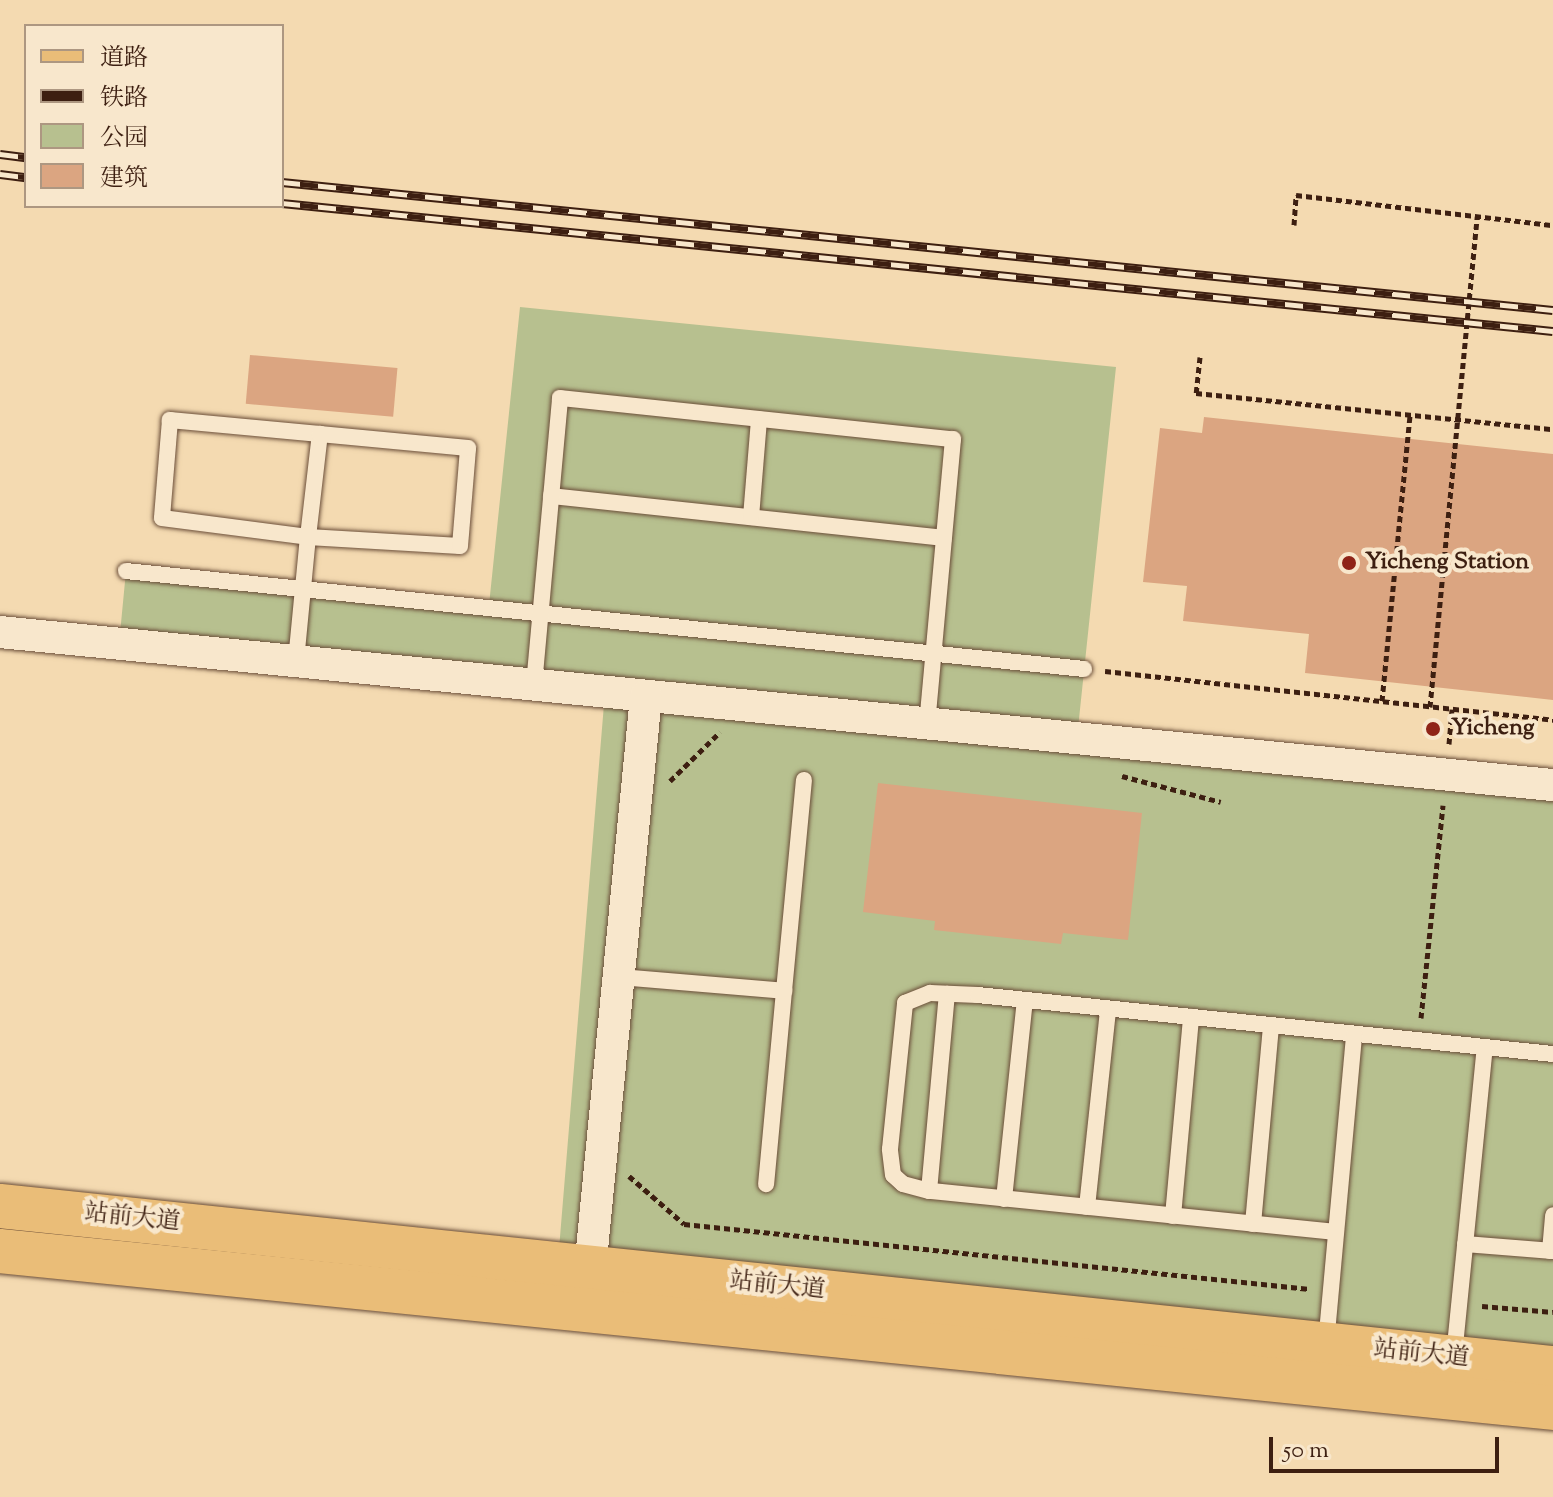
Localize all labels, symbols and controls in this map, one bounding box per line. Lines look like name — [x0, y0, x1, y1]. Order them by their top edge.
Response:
legend — [24, 24, 284, 208]
text: 道路 — [100, 42, 148, 76]
text: 铁路 — [100, 82, 148, 116]
text: 公园 — [100, 122, 148, 156]
text: 建筑 — [100, 162, 148, 196]
place label: Yicheng Station — [1365, 549, 1529, 577]
marker: Yicheng Station — [1340, 554, 1358, 572]
place label: Yicheng — [1451, 715, 1535, 743]
marker: Yicheng — [1422, 718, 1444, 740]
street label: 站前大道 — [83, 1200, 181, 1238]
street label: 站前大道 — [728, 1268, 826, 1306]
street label: 站前大道 — [1372, 1336, 1470, 1374]
scale bar — [1273, 1421, 1503, 1471]
text: 50 m — [1283, 1434, 1329, 1468]

